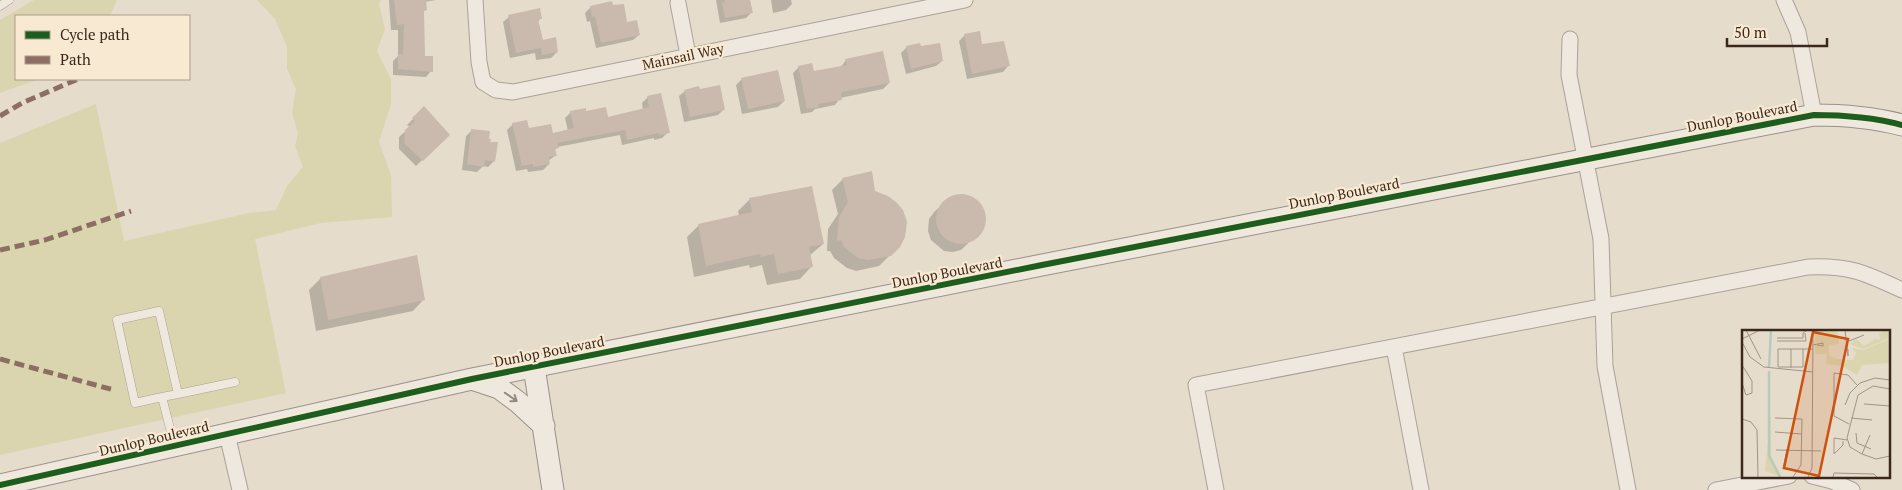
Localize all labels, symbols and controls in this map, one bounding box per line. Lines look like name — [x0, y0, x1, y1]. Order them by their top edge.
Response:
legend — [15, 15, 190, 80]
scale bar — [1727, 15, 1827, 47]
text: 50 m — [1734, 22, 1767, 42]
text: Cycle path — [60, 24, 130, 44]
street label: Mainsail Way — [640, 38, 726, 74]
text: Path — [60, 49, 91, 69]
street label: Dunlop Boulevard — [1685, 96, 1799, 136]
street label: Dunlop Boulevard — [1287, 173, 1401, 213]
street label: Dunlop Boulevard — [890, 252, 1004, 292]
inset map — [1742, 330, 1890, 478]
street label: Dunlop Boulevard — [492, 331, 606, 371]
one-way arrow — [504, 392, 518, 402]
street label: Dunlop Boulevard — [97, 416, 211, 460]

